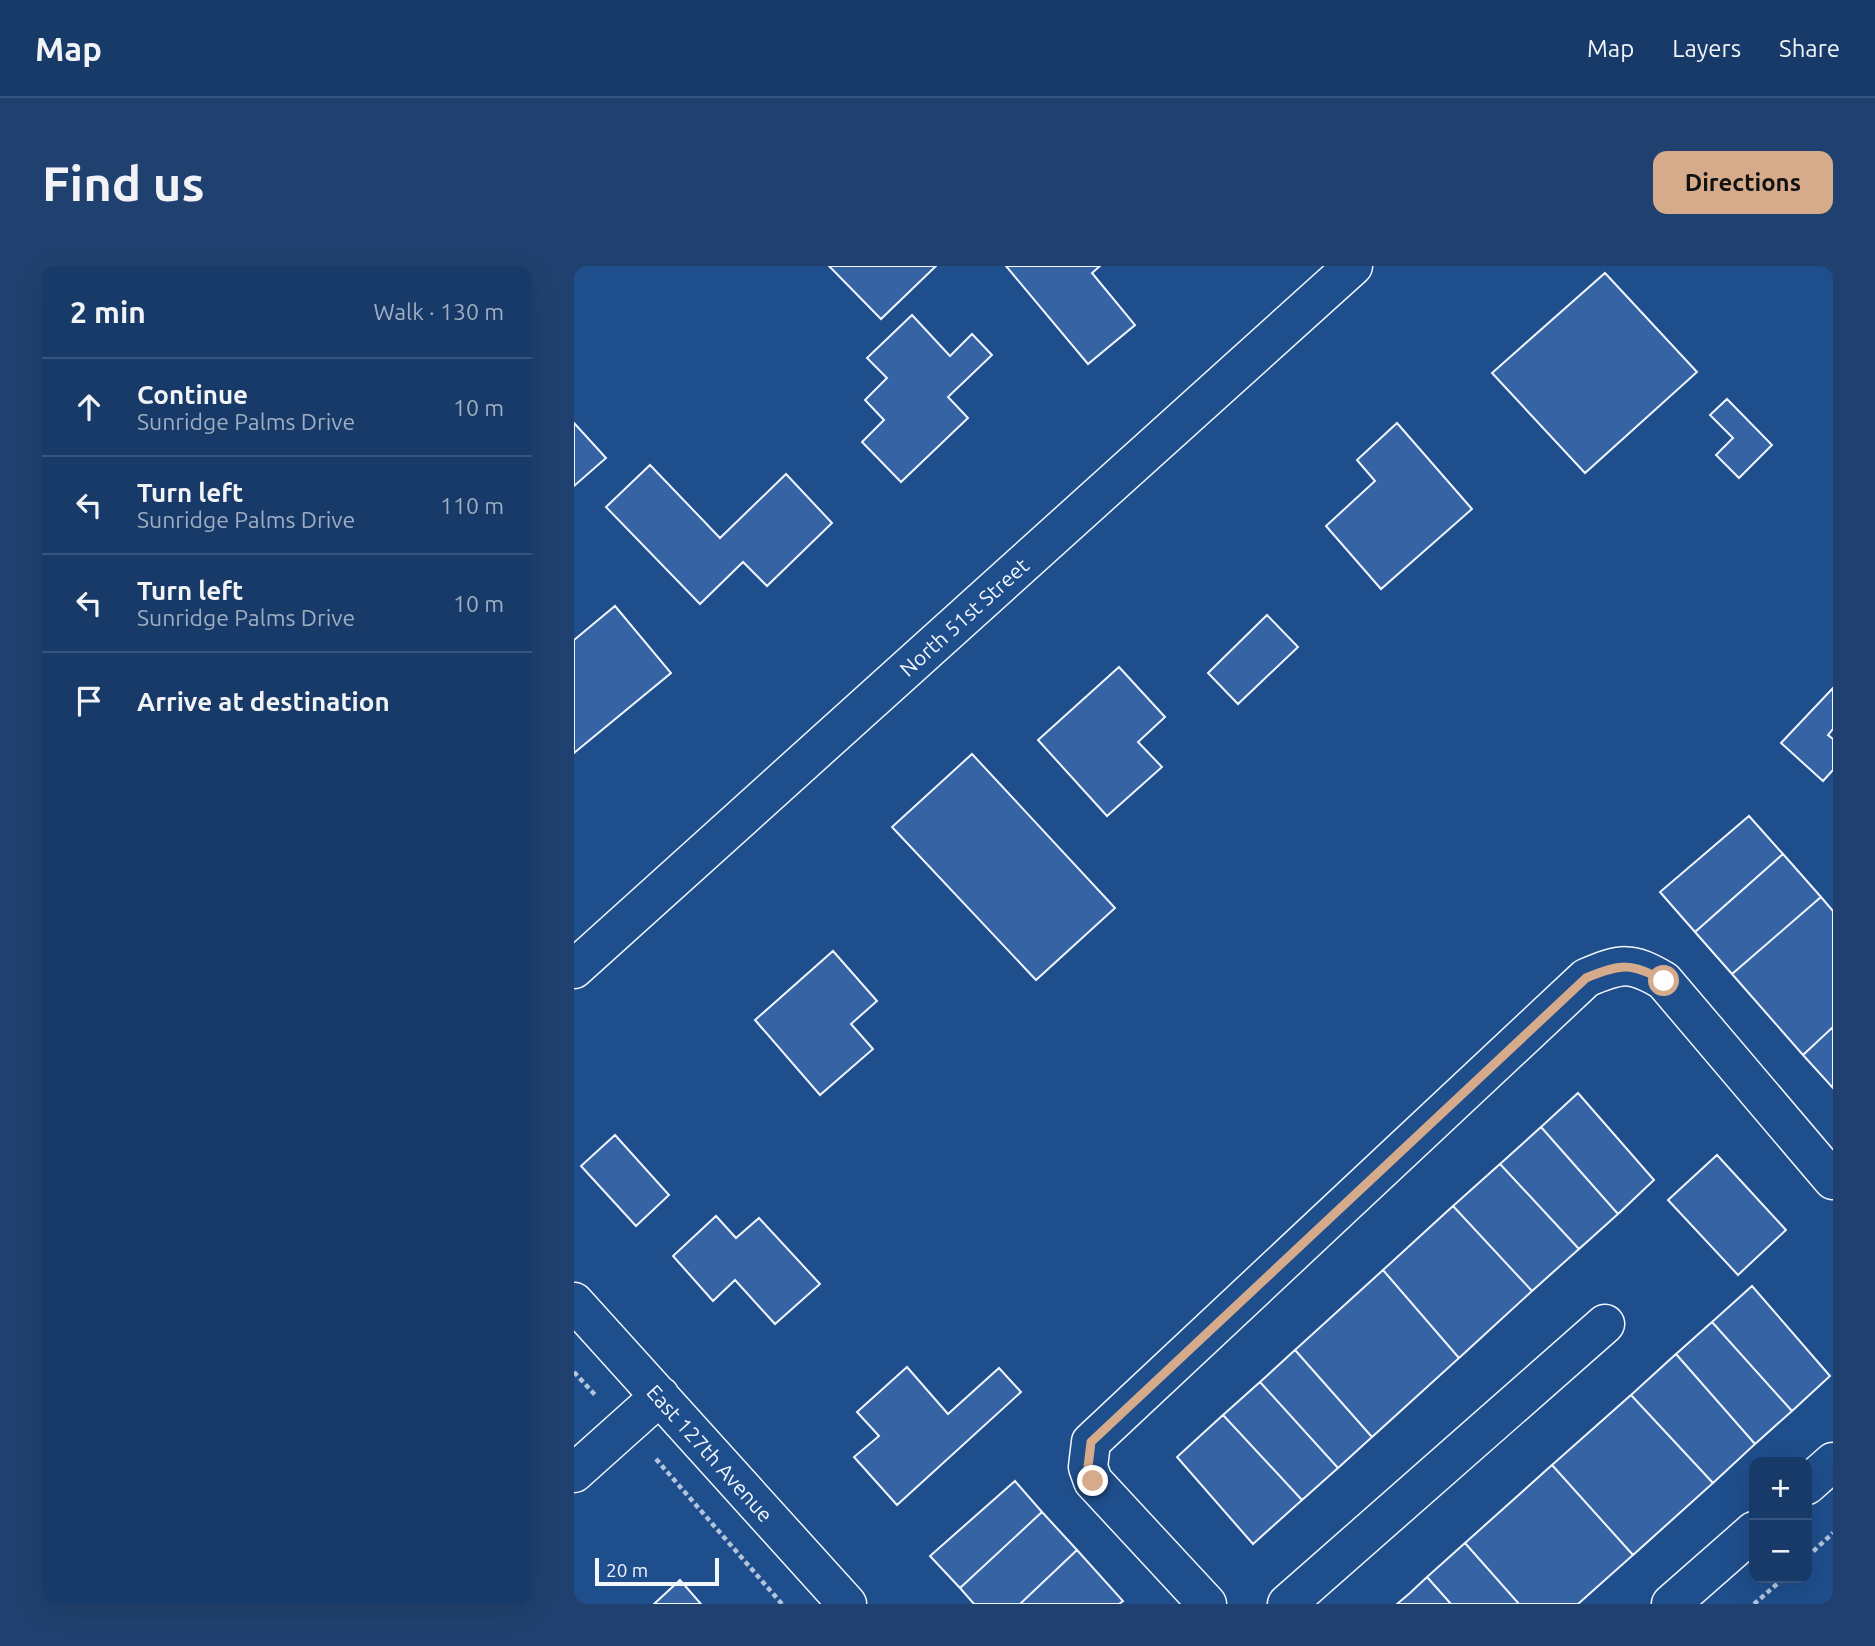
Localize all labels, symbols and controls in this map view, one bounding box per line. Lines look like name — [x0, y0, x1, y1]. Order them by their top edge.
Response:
text: Map — [35, 30, 102, 67]
text: Map — [1587, 35, 1634, 62]
text: Layers — [1672, 35, 1741, 62]
text: Share — [1779, 35, 1840, 62]
button: Directions — [1653, 151, 1833, 214]
text: Find us — [42, 155, 205, 210]
text: 2 min — [70, 295, 146, 329]
text: Walk · 130 m — [373, 299, 504, 324]
text: Continue — [137, 380, 248, 409]
icon: ahead — [70, 388, 108, 426]
text: 10 m — [453, 395, 504, 420]
text: Sunridge Palms Drive — [137, 409, 355, 434]
text: Turn left — [137, 478, 243, 507]
icon: left — [70, 486, 108, 524]
text: 110 m — [440, 493, 504, 518]
text: Sunridge Palms Drive — [137, 507, 355, 532]
street label: North 51st Street — [895, 553, 1033, 681]
text: Turn left — [137, 576, 243, 605]
icon: left — [70, 584, 108, 622]
text: 10 m — [453, 591, 504, 616]
text: Sunridge Palms Drive — [137, 605, 355, 630]
icon: arrive — [70, 682, 108, 720]
text: Arrive at destination — [137, 687, 390, 716]
route start — [1648, 965, 1679, 996]
street label: East 127th Avenue — [642, 1380, 778, 1526]
map controls — [1749, 1457, 1812, 1583]
button: + — [1749, 1457, 1812, 1520]
route end — [1077, 1465, 1108, 1496]
button: − — [1749, 1520, 1812, 1583]
scale bar — [595, 1555, 719, 1587]
text: 20 m — [606, 1559, 648, 1581]

